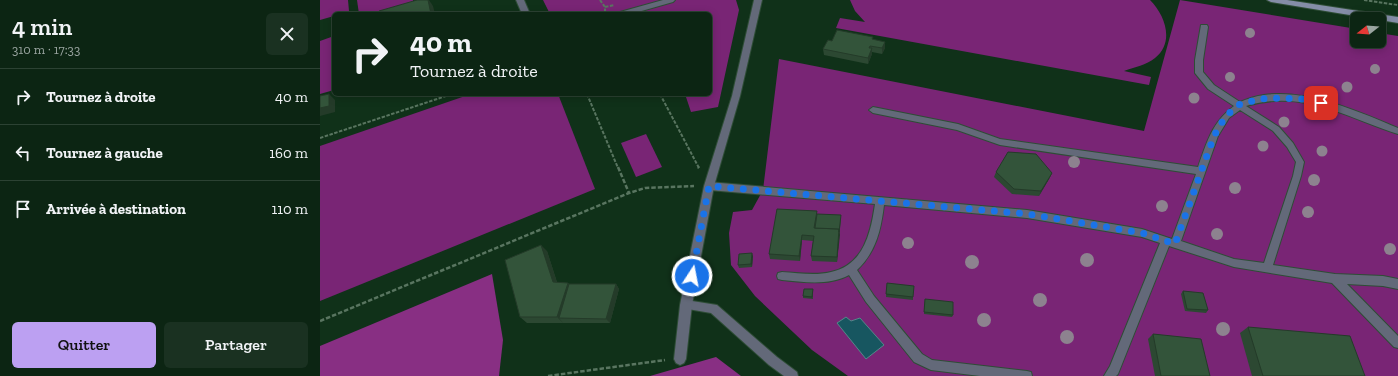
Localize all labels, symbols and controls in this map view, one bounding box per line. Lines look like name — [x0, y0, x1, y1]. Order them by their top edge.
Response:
text: 4 min — [12, 12, 72, 41]
north arrow — [1350, 12, 1386, 48]
map controls — [1350, 12, 1386, 48]
button: close — [266, 13, 308, 55]
text: 40 m — [410, 26, 472, 59]
icon: right — [344, 28, 396, 80]
text: 310 m · 17:33 — [12, 42, 80, 57]
text: Tournez à droite — [410, 60, 538, 82]
icon: right — [12, 86, 34, 108]
pin — [1304, 86, 1338, 120]
text: Tournez à droite — [46, 88, 156, 106]
text: 40 m — [275, 88, 308, 106]
icon: arrive — [1310, 92, 1332, 114]
icon: left — [12, 142, 34, 164]
text: Tournez à gauche — [46, 144, 163, 162]
text: 160 m — [269, 144, 308, 162]
icon: arrive — [12, 198, 34, 220]
text: Arrivée à destination — [46, 200, 186, 218]
text: 110 m — [271, 200, 308, 218]
position arrow — [671, 255, 713, 297]
button: Quitter — [12, 322, 156, 368]
button: Partager — [164, 322, 308, 368]

